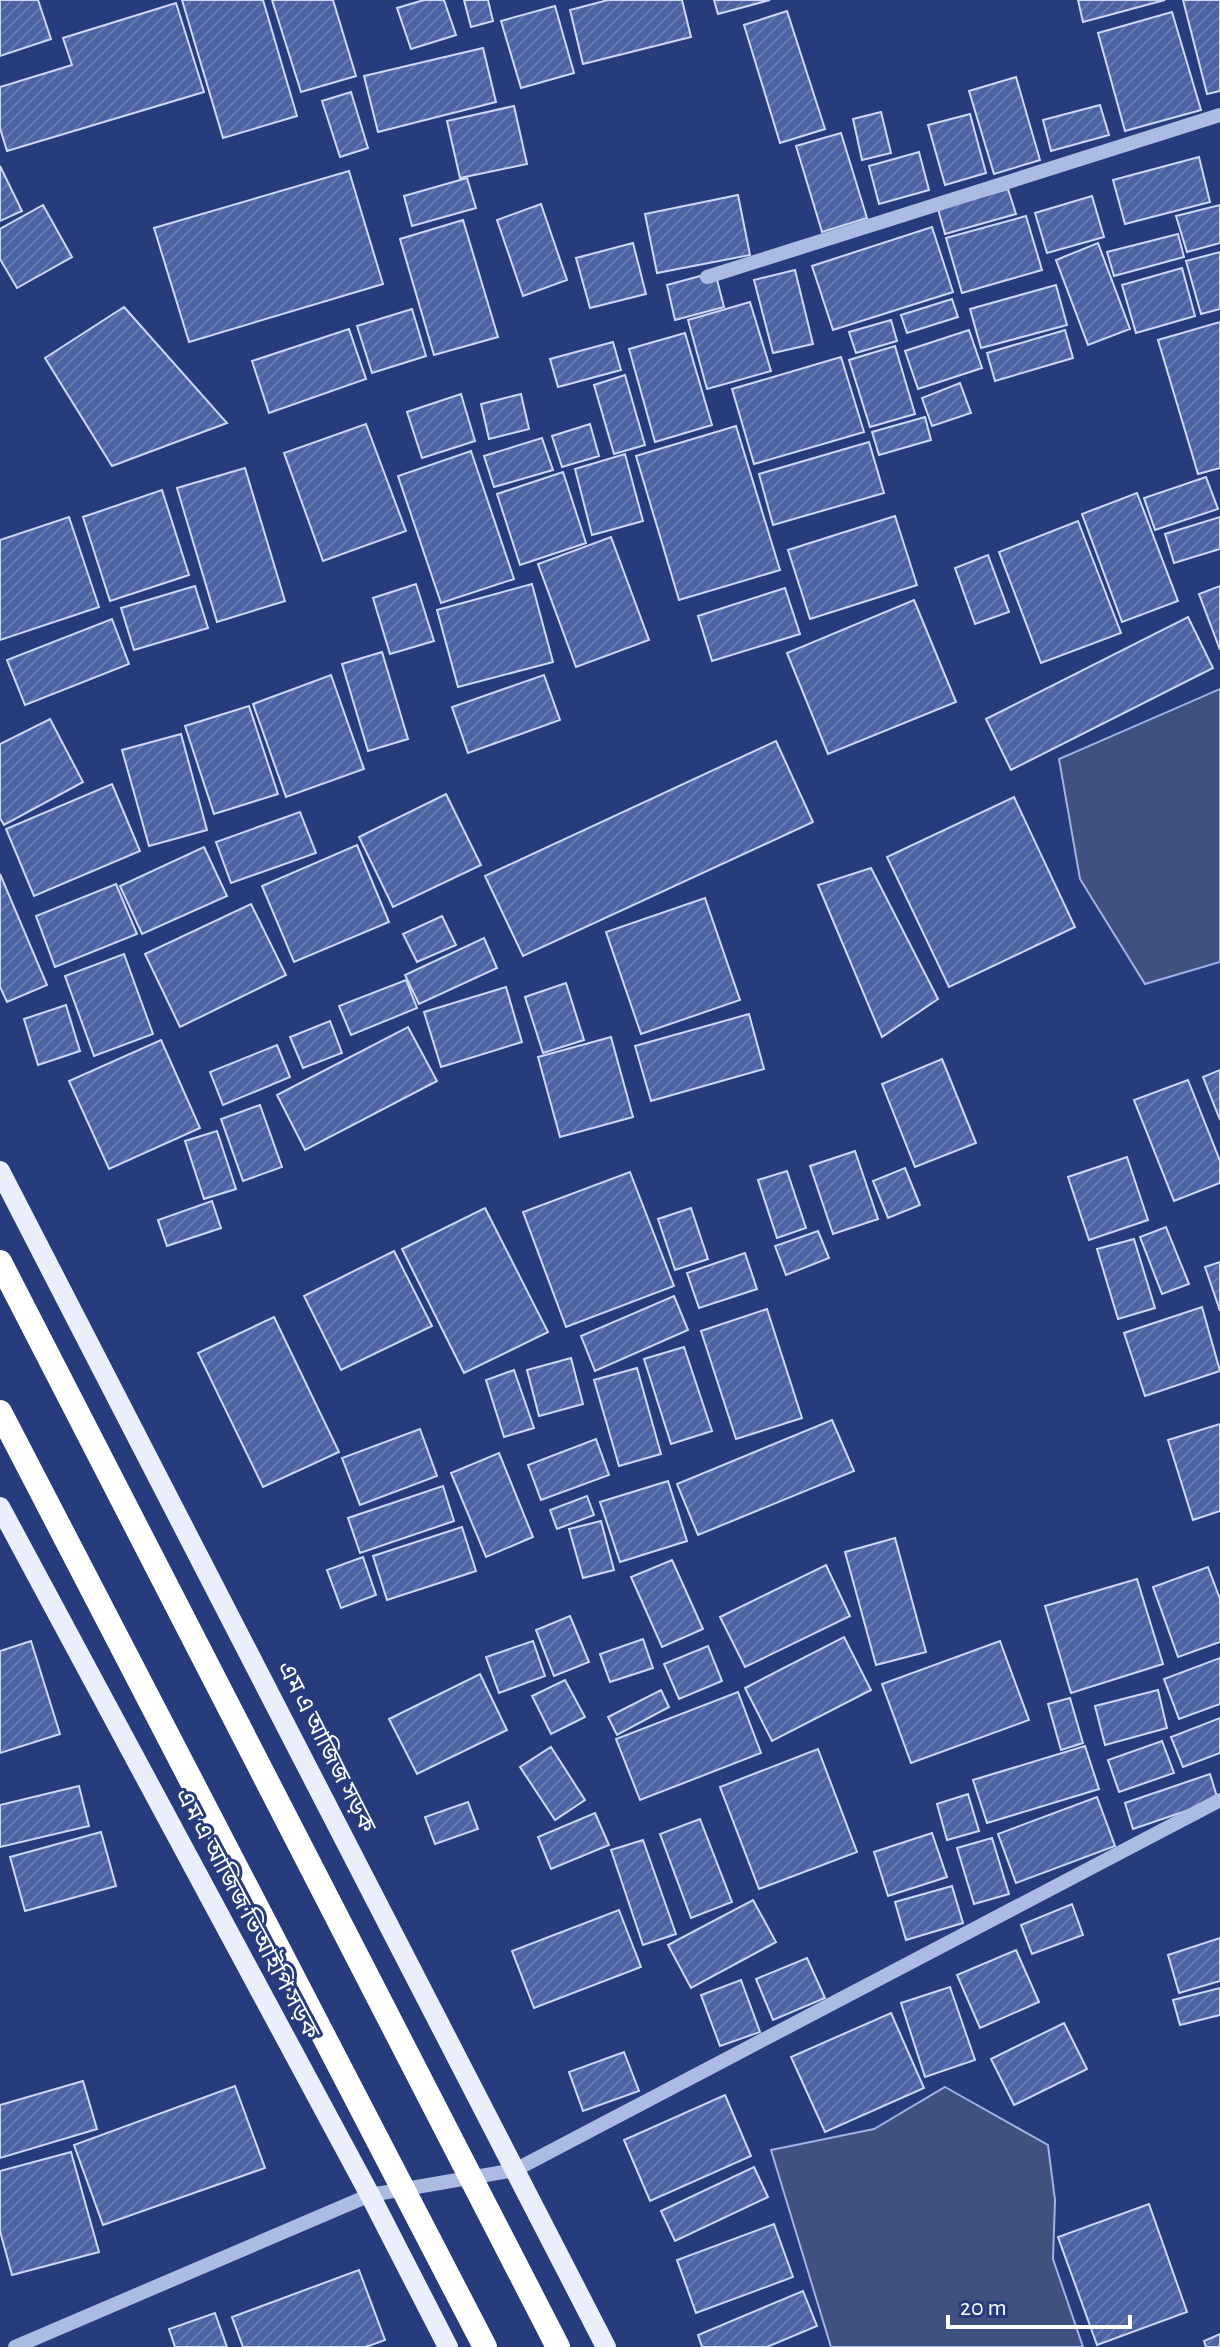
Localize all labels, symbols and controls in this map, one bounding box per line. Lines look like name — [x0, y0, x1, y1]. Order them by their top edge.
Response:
street label: এম এ আজিজ সড়ক — [272, 1656, 382, 1837]
street label: এম এ আজিজ ভিআইপি সড়ক — [171, 1783, 326, 2044]
scale bar — [948, 2279, 1130, 2329]
text: 20 m — [960, 2296, 1007, 2320]

